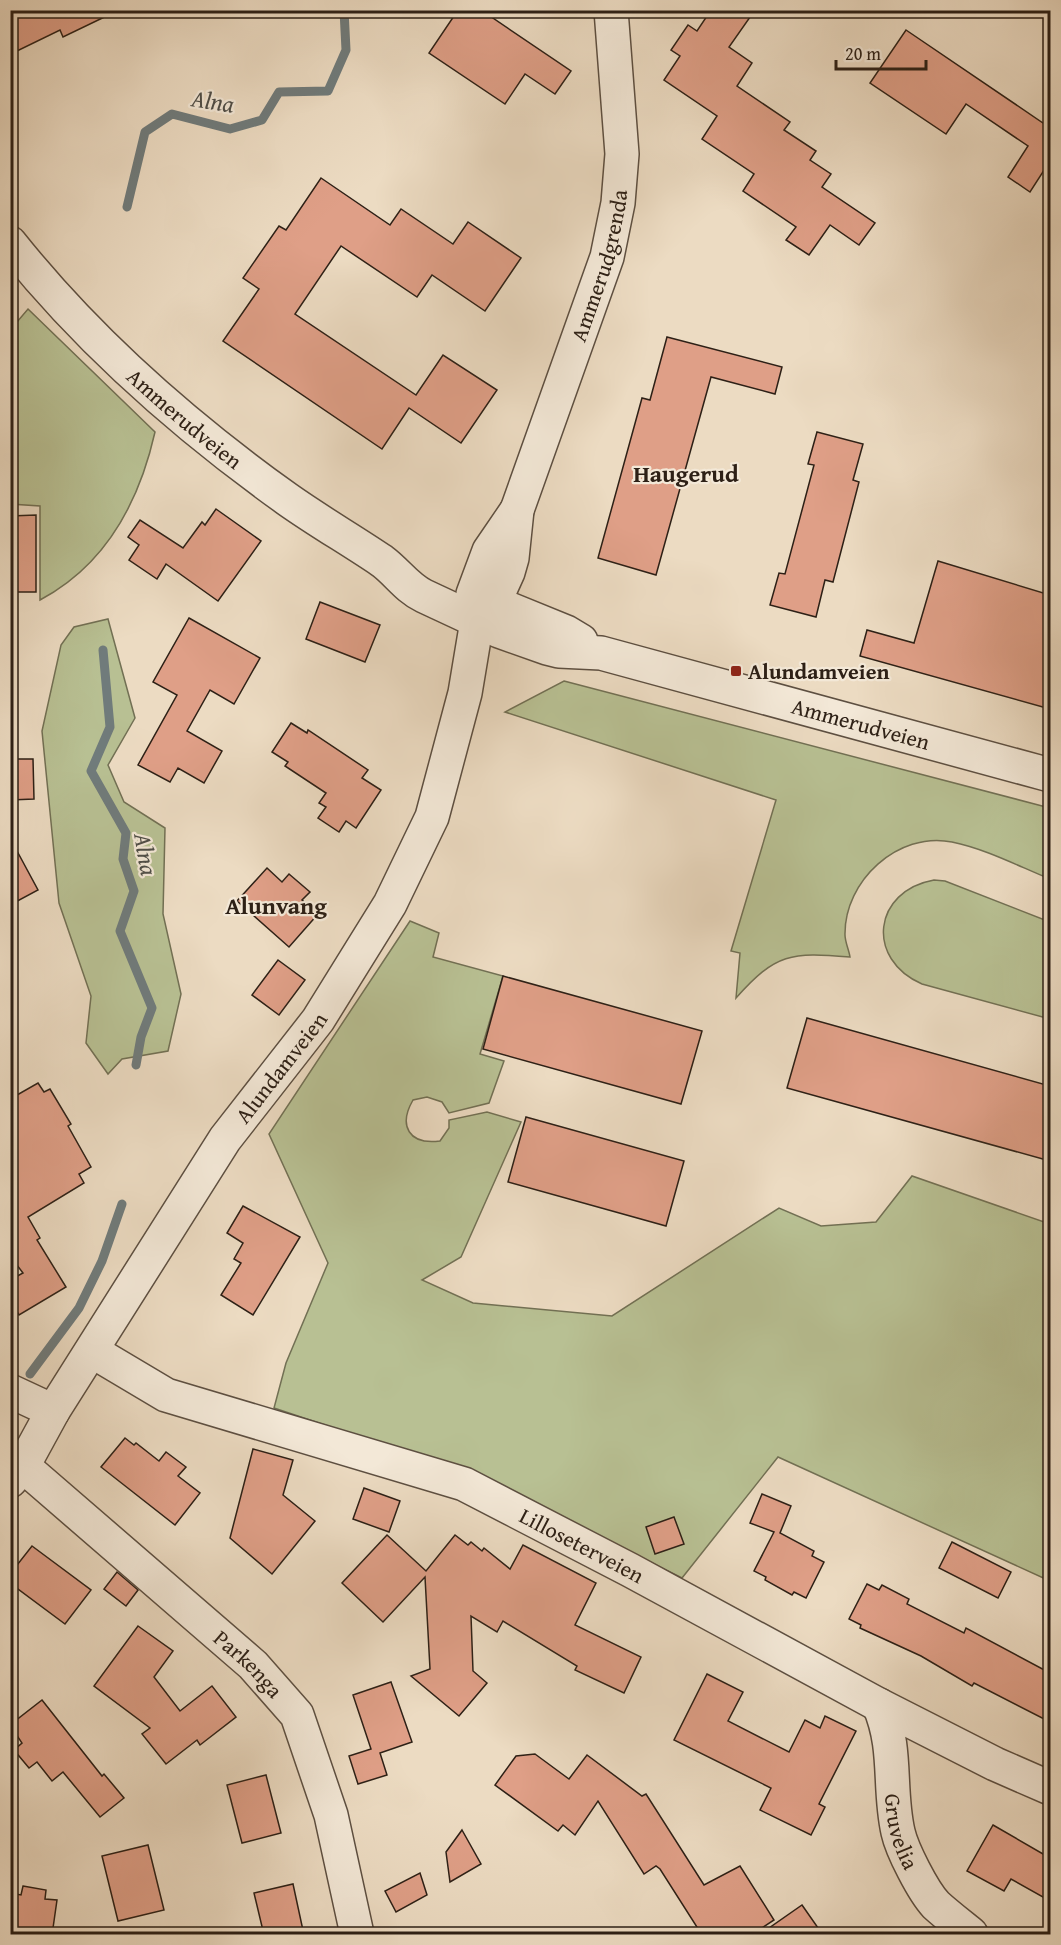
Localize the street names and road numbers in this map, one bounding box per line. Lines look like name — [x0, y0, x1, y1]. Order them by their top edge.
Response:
street label: Ammerudgrenda — [562, 188, 635, 346]
street label: Ammerudveien — [120, 361, 250, 477]
street label: Ammerudveien — [788, 690, 934, 758]
street label: Alundamveien — [227, 1006, 335, 1130]
street label: Lilloseterveien — [514, 1500, 651, 1591]
street label: Parkenga — [207, 1622, 291, 1705]
street label: Gruvelia — [877, 1792, 927, 1875]

